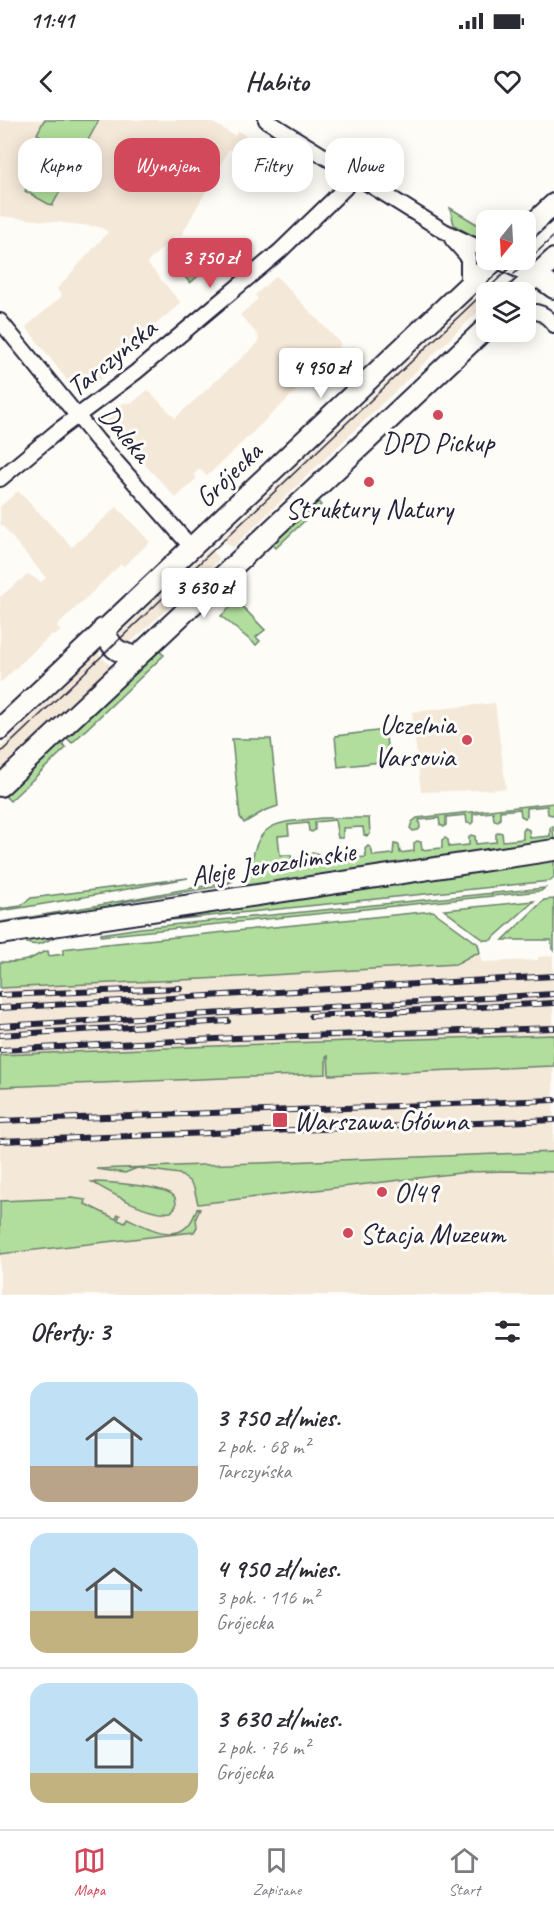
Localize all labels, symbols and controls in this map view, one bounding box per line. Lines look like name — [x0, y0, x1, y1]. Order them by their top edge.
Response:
text: 11:41 — [30, 7, 74, 35]
text: Habito — [245, 64, 309, 98]
icon: back — [30, 65, 63, 98]
icon: heart — [491, 65, 524, 98]
chip: Kupno — [18, 138, 102, 192]
chip: Wynajem — [114, 138, 220, 192]
chip: Filtry — [232, 138, 313, 192]
chip: Nowe — [325, 138, 404, 192]
north arrow — [476, 210, 536, 270]
map controls — [476, 210, 536, 342]
pin: 3 750 zł — [148, 238, 272, 289]
text: 3 750 zł — [182, 245, 238, 270]
button: layers — [476, 282, 536, 342]
street label: Tarczyńska — [59, 310, 165, 404]
pin: 4 950 zł — [259, 348, 383, 399]
text: 4 950 zł — [293, 355, 349, 380]
street label: Daleka — [92, 398, 161, 471]
marker: DPD Pickup — [431, 408, 445, 422]
place label: DPD Pickup — [382, 425, 496, 460]
street label: Grójecka — [188, 433, 270, 515]
marker: Struktury Natury — [362, 475, 376, 489]
place label: Struktury Natury — [285, 491, 455, 526]
pin: 3 630 zł — [142, 568, 266, 619]
text: 3 630 zł — [176, 575, 232, 600]
place label: Uczelnia Varsovia — [374, 707, 458, 774]
marker: Uczelnia Varsovia — [460, 733, 474, 747]
street label: Aleje Jerozolimskie — [189, 833, 359, 894]
place label: Warszawa Główna — [294, 1103, 470, 1138]
marker: Warszawa Główna — [271, 1111, 289, 1129]
place label: Ol49 — [394, 1175, 441, 1210]
marker: Ol49 — [375, 1185, 389, 1199]
place label: Stacja Muzeum — [360, 1216, 507, 1251]
marker: Stacja Muzeum — [341, 1226, 355, 1240]
text: Oferty: 3 — [30, 1315, 110, 1348]
icon: filters — [491, 1315, 524, 1348]
text: 3 750 zł/mies. — [216, 1401, 340, 1434]
icon: home — [78, 1406, 150, 1478]
text: 2 pok. · 68 m² — [216, 1434, 310, 1459]
text: Tarczyńska — [216, 1459, 291, 1484]
text: 4 950 zł/mies. — [216, 1552, 340, 1585]
icon: home — [78, 1557, 150, 1629]
text: 3 pok. · 116 m² — [216, 1585, 319, 1610]
text: Grójecka — [216, 1610, 273, 1635]
text: 3 630 zł/mies. — [216, 1702, 341, 1735]
icon: home — [78, 1707, 150, 1779]
text: 2 pok. · 76 m² — [216, 1735, 310, 1760]
text: Grójecka — [216, 1760, 273, 1785]
tab: Mapa — [73, 1844, 106, 1900]
tab: Zapisane — [253, 1844, 301, 1900]
tab: Start — [448, 1844, 481, 1900]

